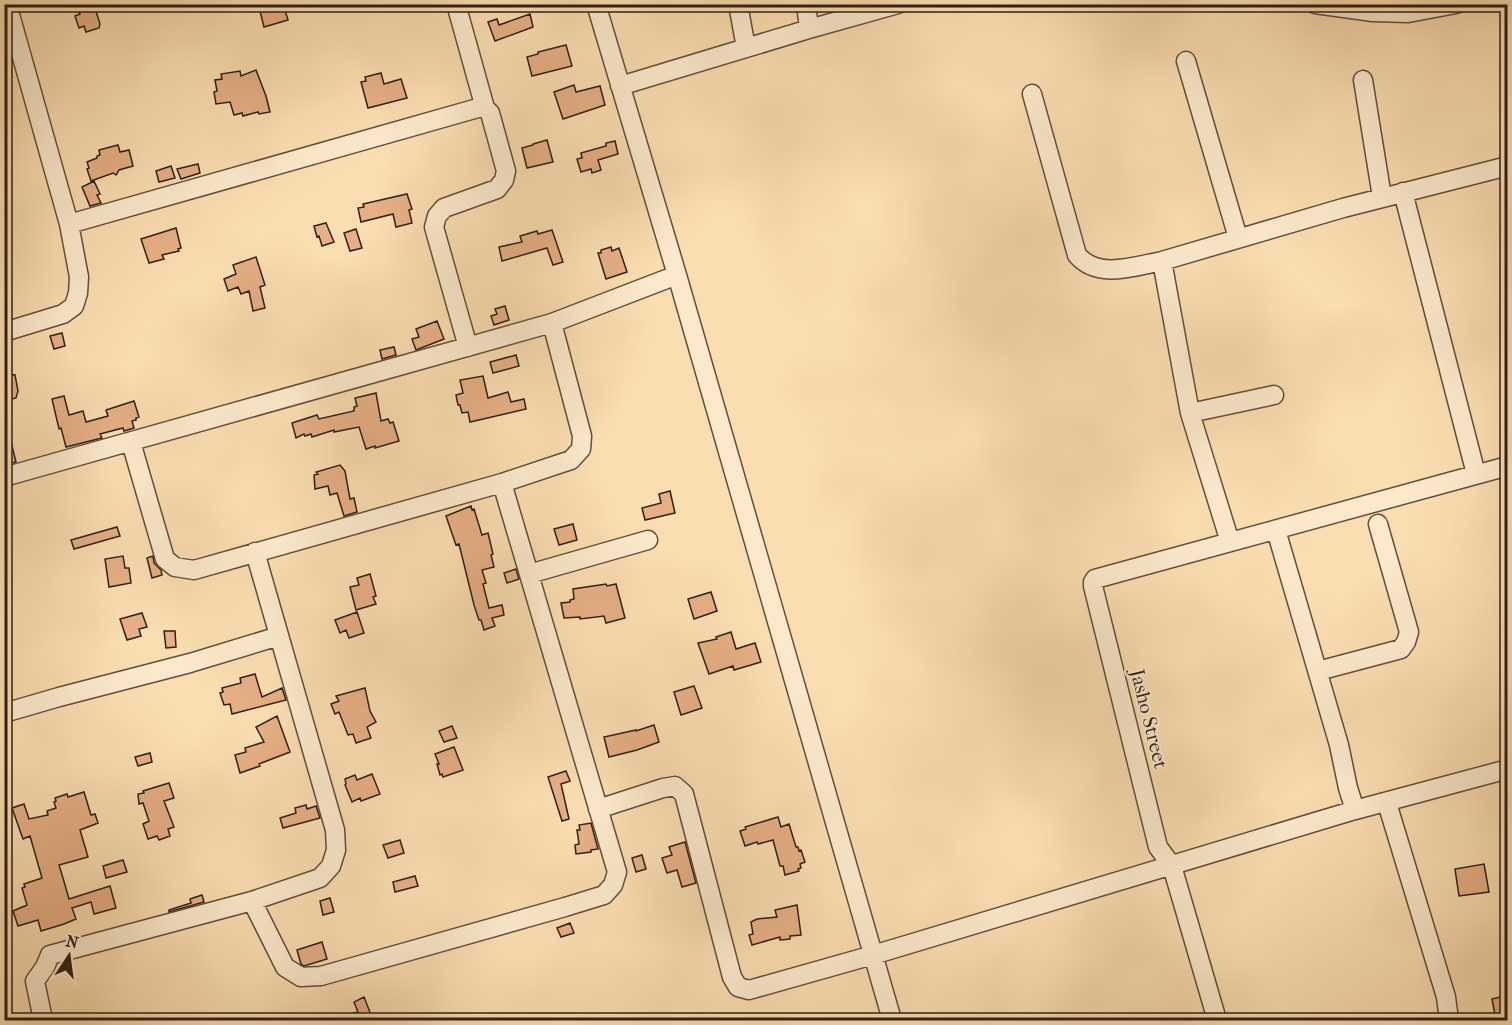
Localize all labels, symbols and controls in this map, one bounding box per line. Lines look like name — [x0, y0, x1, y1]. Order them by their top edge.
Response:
street label: Jasho Street — [1125, 665, 1172, 771]
north arrow — [39, 926, 99, 986]
text: N — [64, 931, 81, 953]

